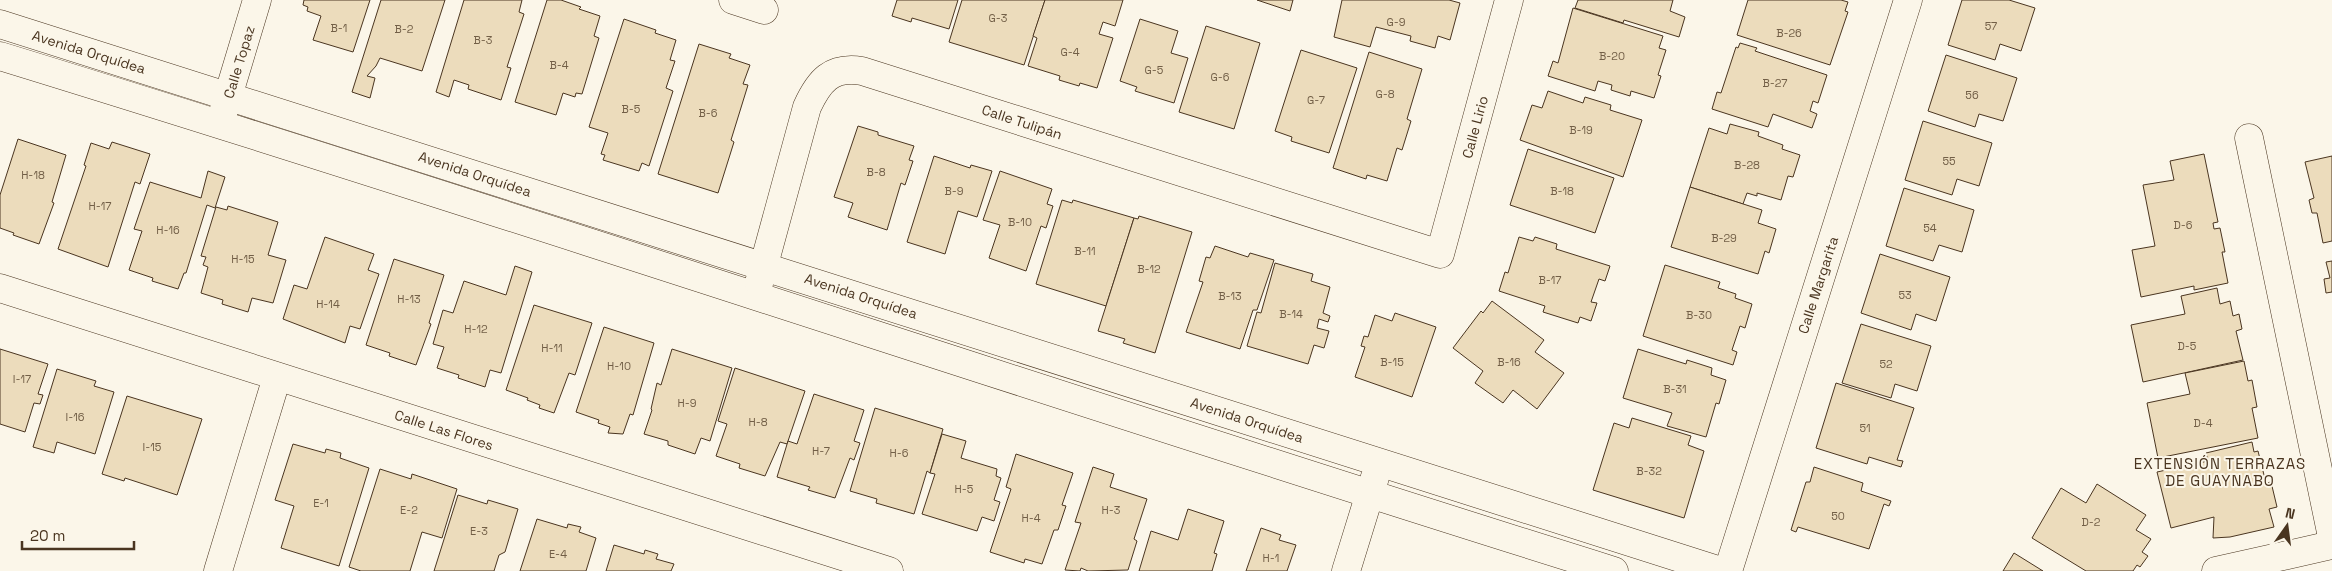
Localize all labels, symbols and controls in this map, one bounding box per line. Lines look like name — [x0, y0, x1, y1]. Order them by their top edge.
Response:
house number: G-3 — [989, 11, 1008, 25]
house number: G-9 — [1387, 15, 1406, 29]
house number: 57 — [1985, 19, 1997, 33]
house number: B-1 — [331, 21, 347, 35]
house number: B-2 — [395, 22, 414, 36]
street label: Calle Topaz — [219, 23, 259, 101]
street label: Avenida Orquídea — [30, 26, 148, 78]
house number: B-26 — [1776, 26, 1802, 40]
house number: B-3 — [474, 33, 493, 47]
house number: G-4 — [1060, 45, 1080, 59]
house number: B-20 — [1599, 49, 1625, 63]
house number: B-4 — [549, 58, 569, 72]
house number: G-5 — [1145, 63, 1164, 77]
house number: G-6 — [1211, 70, 1230, 84]
house number: B-27 — [1762, 76, 1788, 90]
house number: G-8 — [1375, 87, 1395, 101]
house number: 56 — [1965, 88, 1979, 102]
house number: G-7 — [1307, 93, 1325, 107]
street label: Calle Lirio — [1458, 94, 1492, 160]
street label: Calle Tulipán — [979, 101, 1065, 143]
house number: B-5 — [622, 102, 641, 116]
house number: B-6 — [698, 106, 718, 120]
house number: B-19 — [1569, 123, 1593, 137]
street label: Avenida Orquídea — [416, 147, 534, 201]
house number: 55 — [1942, 154, 1956, 168]
house number: B-28 — [1734, 158, 1760, 172]
house number: B-8 — [866, 165, 886, 179]
house number: H-18 — [21, 168, 45, 182]
house number: B-9 — [944, 184, 964, 198]
house number: B-18 — [1550, 184, 1574, 198]
house number: H-17 — [88, 199, 112, 213]
house number: B-10 — [1008, 215, 1032, 229]
house number: D-6 — [2173, 218, 2193, 232]
house number: 54 — [1923, 221, 1937, 235]
house number: H-16 — [156, 223, 180, 237]
house number: B-29 — [1711, 231, 1737, 245]
street label: Calle Margarita — [1794, 234, 1842, 336]
house number: B-11 — [1074, 244, 1096, 258]
house number: H-15 — [231, 252, 255, 266]
house number: B-12 — [1137, 262, 1161, 276]
street label: Avenida Orquídea — [802, 269, 920, 323]
house number: B-17 — [1538, 273, 1562, 287]
house number: 53 — [1898, 288, 1912, 302]
house number: B-13 — [1218, 289, 1242, 303]
house number: H-13 — [397, 292, 421, 306]
house number: H-14 — [316, 297, 340, 311]
house number: B-14 — [1279, 307, 1303, 321]
house number: B-30 — [1686, 308, 1712, 322]
house number: H-12 — [464, 322, 488, 336]
house number: D-5 — [2178, 339, 2197, 353]
house number: H-11 — [541, 341, 563, 355]
house number: B-15 — [1380, 355, 1404, 369]
house number: B-16 — [1497, 355, 1521, 369]
house number: 52 — [1879, 357, 1893, 371]
house number: H-10 — [607, 359, 631, 373]
house number: I-17 — [13, 372, 31, 386]
house number: B-31 — [1663, 382, 1687, 396]
street label: Avenida Orquídea — [1188, 393, 1306, 447]
house number: H-9 — [678, 396, 697, 410]
street label: Calle Las Flores — [392, 406, 496, 454]
house number: I-16 — [65, 410, 85, 424]
house number: H-8 — [748, 415, 768, 429]
house number: D-4 — [2193, 416, 2213, 430]
house number: 51 — [1859, 421, 1871, 435]
house number: I-15 — [143, 440, 162, 454]
house number: H-7 — [812, 444, 830, 458]
house number: H-6 — [890, 446, 909, 460]
district label: EXTENSIÓN TERRAZAS DE GUAYNABO — [2134, 454, 2306, 490]
house number: B-32 — [1636, 464, 1662, 478]
house number: H-5 — [955, 482, 974, 496]
house number: E-1 — [313, 496, 329, 510]
north arrow — [2262, 501, 2312, 551]
house number: E-2 — [400, 503, 418, 517]
house number: H-3 — [1102, 503, 1121, 517]
text: N — [2283, 504, 2297, 523]
house number: 50 — [1831, 509, 1845, 523]
house number: H-4 — [1021, 511, 1041, 525]
house number: D-2 — [2082, 515, 2101, 529]
scale bar — [22, 518, 135, 550]
house number: E-3 — [470, 524, 488, 538]
text: 20 m — [30, 526, 65, 545]
house number: E-4 — [549, 547, 567, 561]
house number: H-1 — [1263, 551, 1279, 565]

